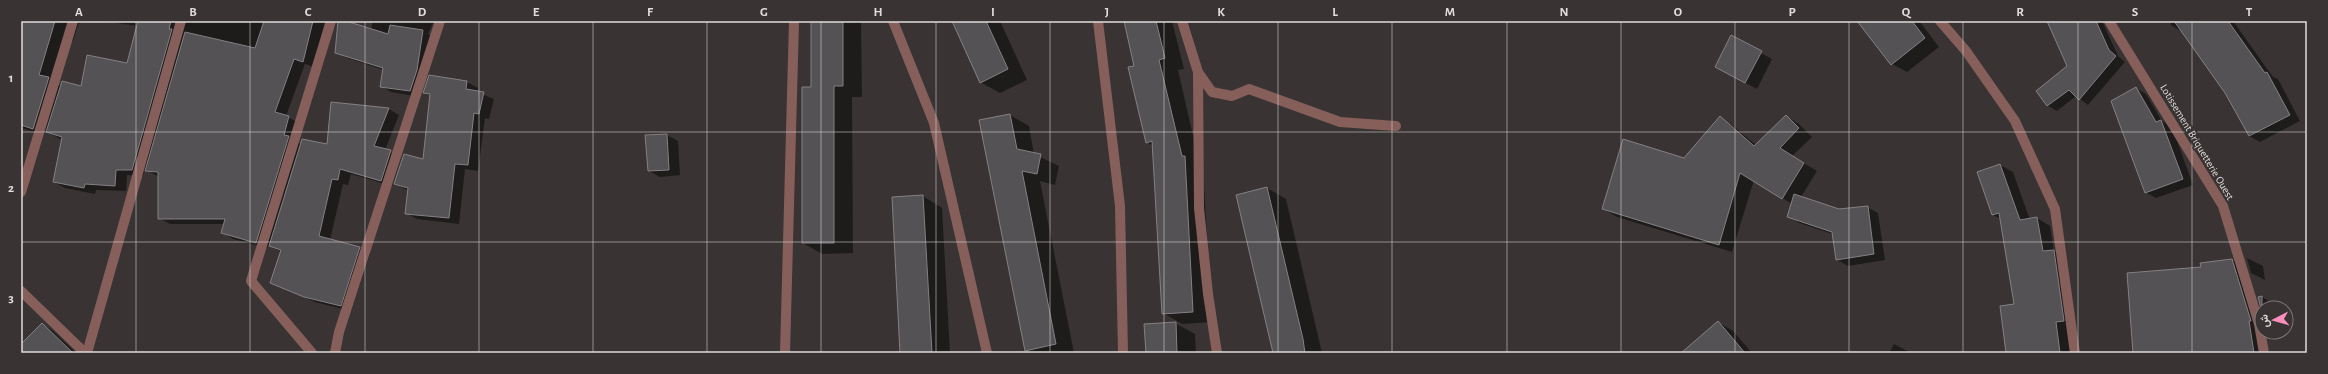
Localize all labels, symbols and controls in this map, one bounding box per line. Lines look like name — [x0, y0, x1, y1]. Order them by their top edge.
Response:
text: A — [75, 6, 83, 19]
text: B — [189, 6, 197, 19]
text: C — [305, 6, 312, 19]
text: D — [418, 6, 427, 19]
text: E — [533, 6, 540, 19]
text: F — [647, 6, 654, 19]
text: G — [760, 6, 768, 19]
text: H — [873, 6, 883, 19]
text: I — [991, 6, 995, 19]
text: J — [1105, 6, 1109, 19]
text: K — [1217, 6, 1225, 19]
text: L — [1332, 6, 1338, 19]
text: M — [1445, 6, 1455, 19]
text: N — [1559, 6, 1569, 19]
text: O — [1674, 6, 1683, 19]
text: P — [1788, 6, 1796, 19]
text: Q — [1902, 6, 1912, 19]
text: R — [2016, 6, 2024, 19]
text: S — [2132, 6, 2139, 19]
text: T — [2246, 6, 2253, 19]
text: 1 — [9, 72, 13, 85]
street label: Lotissement Briquetterie Ouest — [2158, 82, 2236, 202]
text: 2 — [8, 182, 14, 195]
text: 3 — [8, 292, 14, 305]
north arrow — [2254, 300, 2294, 340]
text: ش — [2258, 314, 2272, 328]

